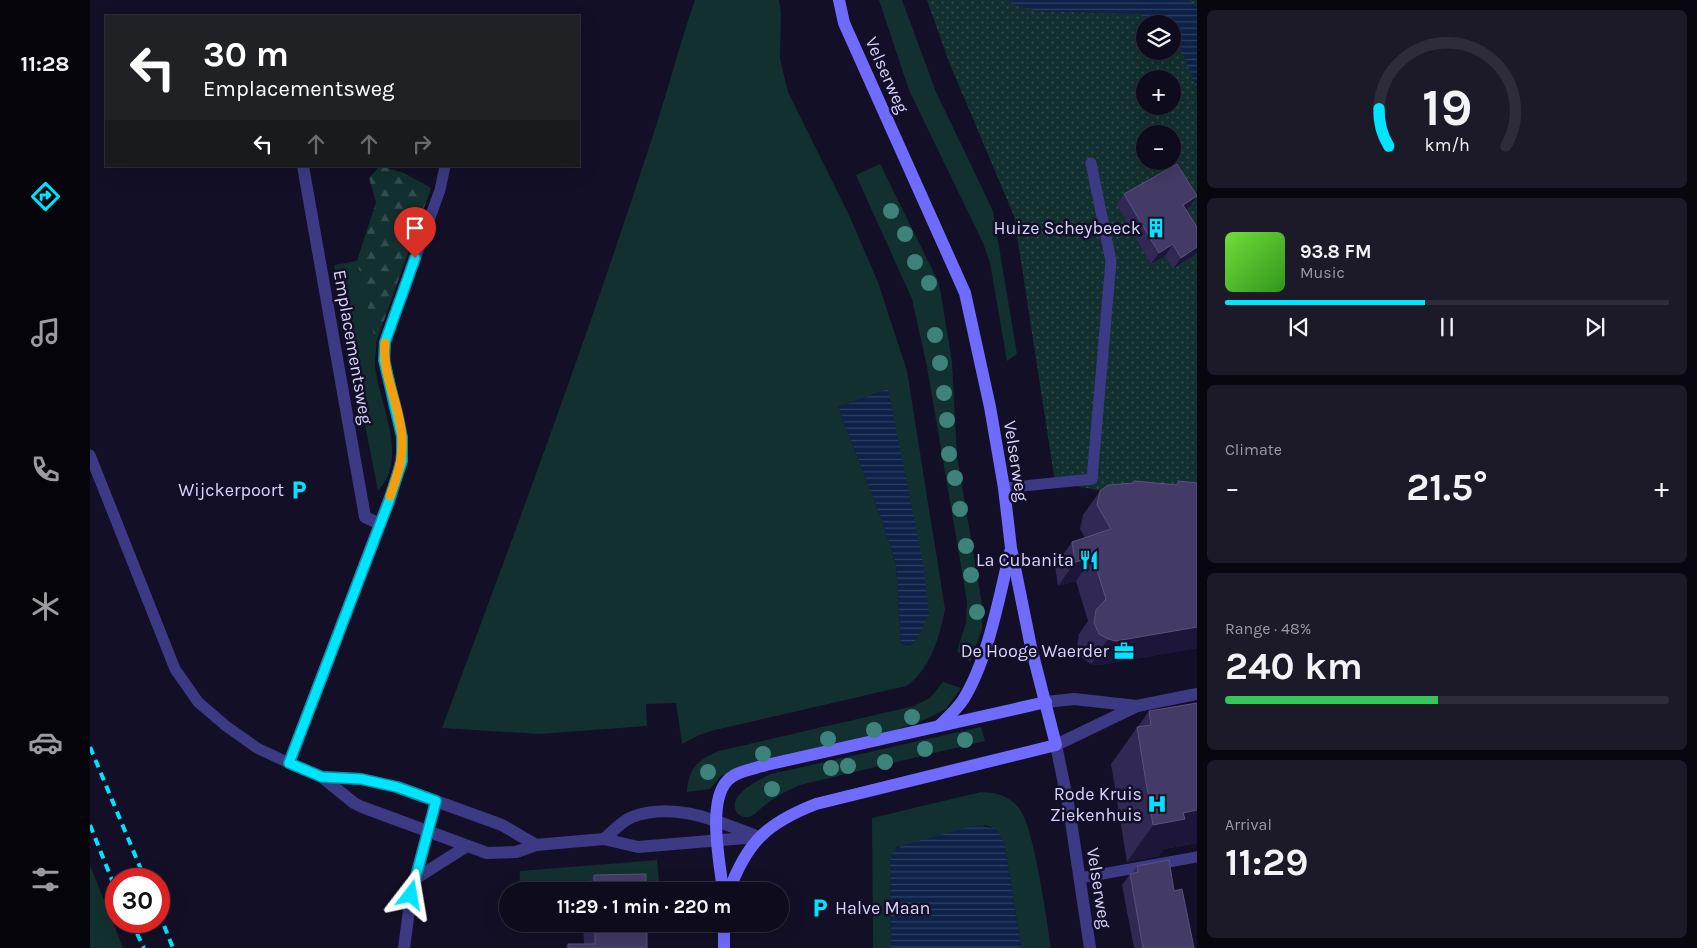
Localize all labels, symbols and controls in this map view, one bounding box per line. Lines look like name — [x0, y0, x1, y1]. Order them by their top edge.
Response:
map controls — [1136, 15, 1181, 170]
button: layers — [1136, 15, 1181, 60]
street label: Velserweg — [860, 33, 914, 117]
text: 30 m — [203, 34, 289, 75]
icon: left — [120, 35, 185, 100]
text: 11:28 — [20, 51, 70, 77]
button: + — [1136, 70, 1181, 115]
text: Emplacementsweg — [203, 76, 394, 102]
text: 19 — [1422, 77, 1472, 138]
button: − — [1136, 125, 1181, 170]
icon: left — [249, 130, 277, 158]
icon: ahead — [302, 130, 330, 158]
icon: ahead — [355, 130, 383, 158]
icon: right — [408, 130, 436, 158]
text: km/h — [1424, 135, 1470, 156]
icon: directions — [28, 179, 63, 214]
pin — [394, 207, 436, 258]
icon: arrive — [401, 214, 429, 242]
place label: Huize Scheybeeck — [993, 217, 1141, 239]
building icon: Huize Scheybeeck — [1145, 217, 1167, 239]
text: 93.8 FM — [1300, 241, 1372, 263]
text: Music — [1300, 263, 1345, 282]
street label: Emplacementsweg — [329, 268, 377, 426]
icon: previous — [1285, 313, 1313, 341]
icon: pause — [1433, 313, 1461, 341]
icon: next — [1581, 313, 1609, 341]
icon: music — [28, 315, 63, 350]
street label: Velserweg — [999, 419, 1033, 503]
text: Climate — [1225, 440, 1282, 459]
icon: phone — [28, 452, 63, 487]
text: 21.5° — [1406, 465, 1488, 510]
text: − — [1225, 471, 1240, 504]
text: + — [1654, 471, 1669, 504]
place label: Wijckerpoort — [178, 479, 284, 501]
parking icon: Wijckerpoort — [288, 479, 310, 501]
place label: La Cubanita — [976, 549, 1074, 571]
restaurant icon: La Cubanita — [1078, 549, 1100, 571]
icon: climate — [28, 589, 63, 624]
text: Range · 48% — [1225, 619, 1311, 638]
place label: De Hooge Waerder — [961, 640, 1109, 662]
office icon: De Hooge Waerder — [1113, 640, 1135, 662]
text: 240 km — [1225, 644, 1363, 689]
icon: car — [28, 725, 63, 760]
place label: Rode Kruis Ziekenhuis — [1050, 783, 1142, 826]
hospital icon: Rode Kruis Ziekenhuis — [1146, 793, 1168, 815]
text: Arrival — [1225, 815, 1272, 834]
text: 11:29 — [1225, 840, 1309, 885]
street label: Velserweg — [1082, 846, 1116, 930]
icon: filters — [28, 862, 63, 897]
speed limit sign: 30 — [105, 868, 170, 933]
position arrow — [384, 868, 436, 920]
text: 11:29 · 1 min · 220 m — [557, 896, 731, 918]
parking icon: Halve Maan — [809, 897, 831, 919]
place label: Halve Maan — [835, 897, 930, 919]

